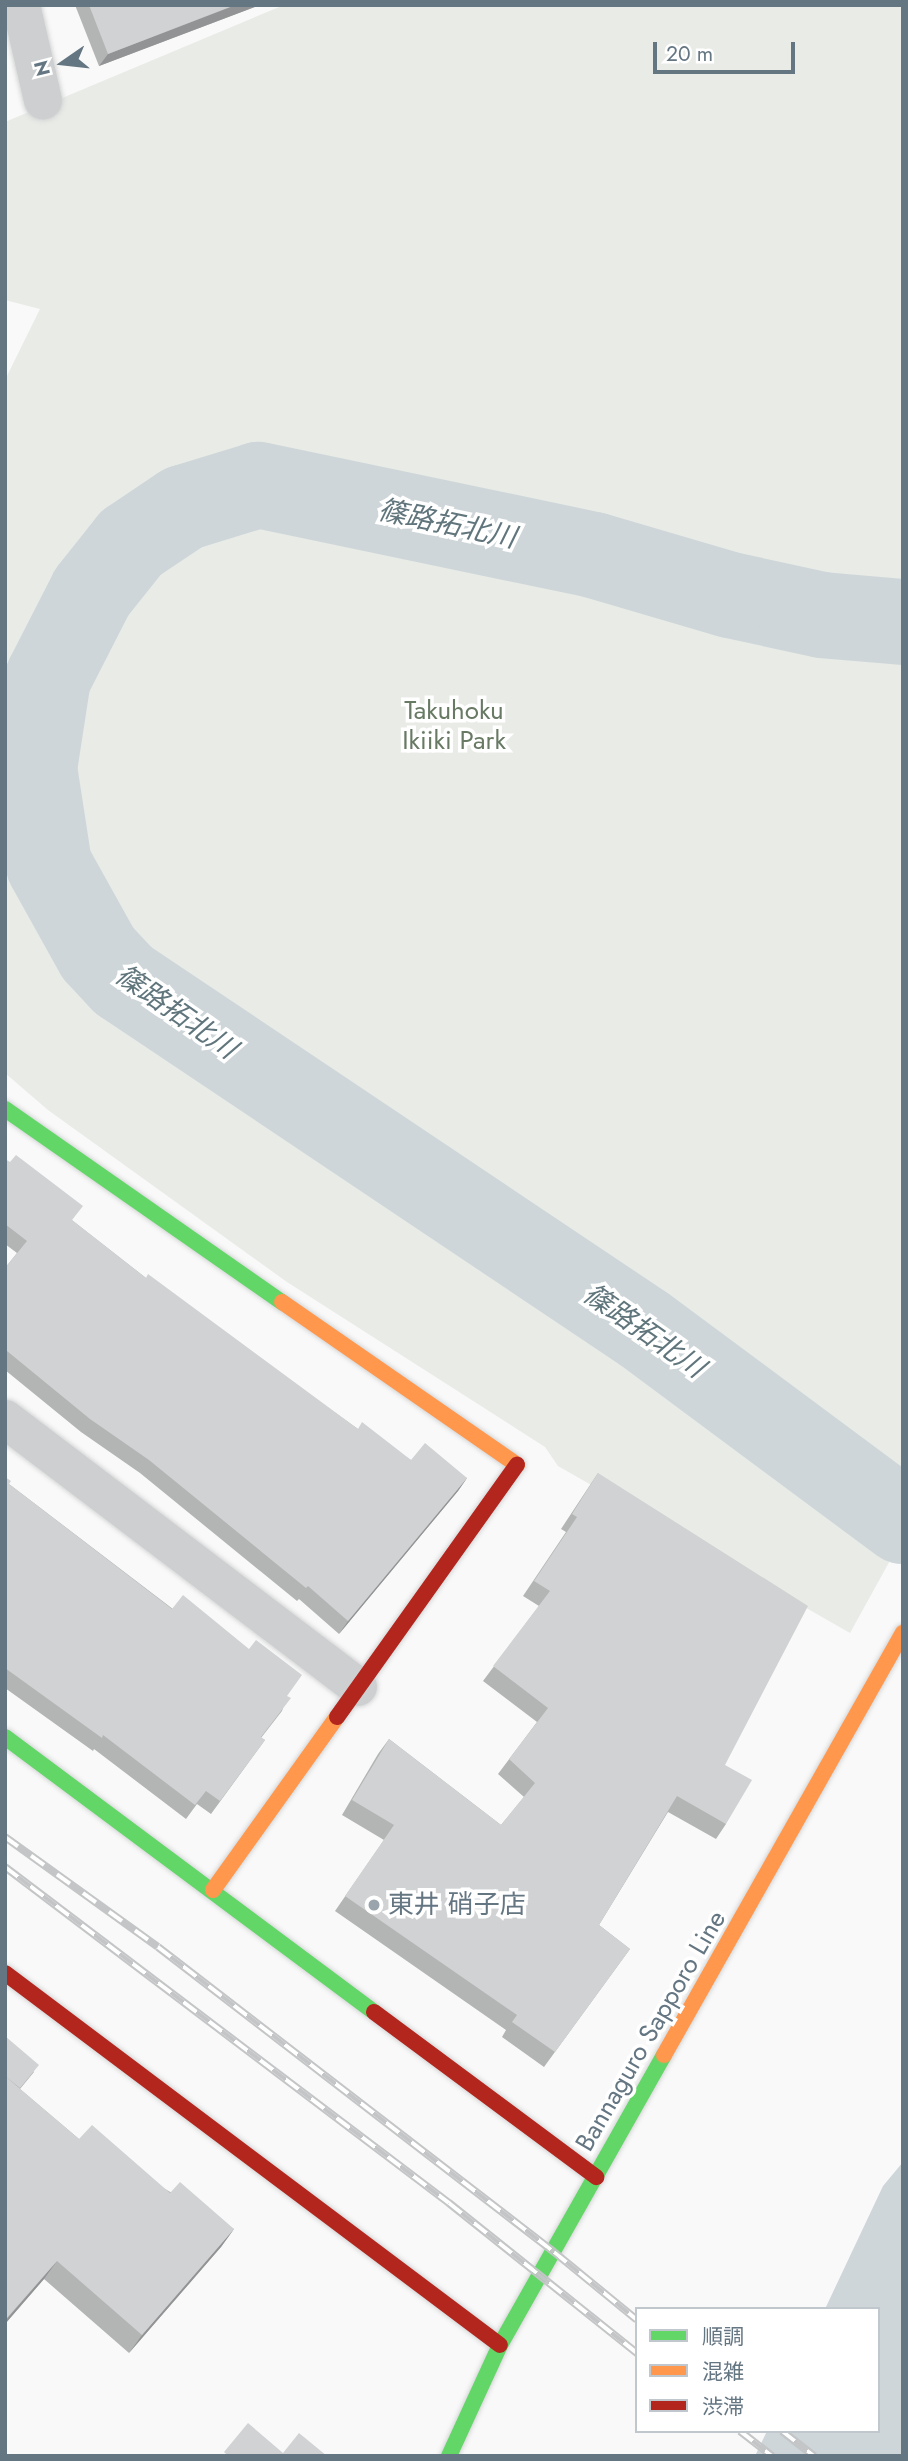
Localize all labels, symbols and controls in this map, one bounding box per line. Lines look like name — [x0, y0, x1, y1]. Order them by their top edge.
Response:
north arrow — [28, 28, 98, 98]
scale bar — [656, 28, 798, 72]
text: 20 m — [666, 39, 713, 69]
text: N — [27, 58, 57, 79]
water label: 篠路拓北川 — [375, 493, 519, 555]
park label: Takuhoku Ikiiki Park — [402, 695, 506, 756]
water label: 篠路拓北川 — [109, 958, 243, 1066]
water label: 篠路拓北川 — [577, 1277, 711, 1385]
place label: 東井 硝子店 — [388, 1889, 526, 1921]
marker: 東井 硝子店 — [366, 1897, 382, 1913]
street label: Bannaguro Sapporo Line — [569, 1905, 733, 2157]
legend — [635, 2307, 880, 2433]
text: 順調 — [702, 2322, 744, 2352]
text: 混雑 — [702, 2357, 744, 2387]
text: 渋滞 — [702, 2392, 744, 2422]

